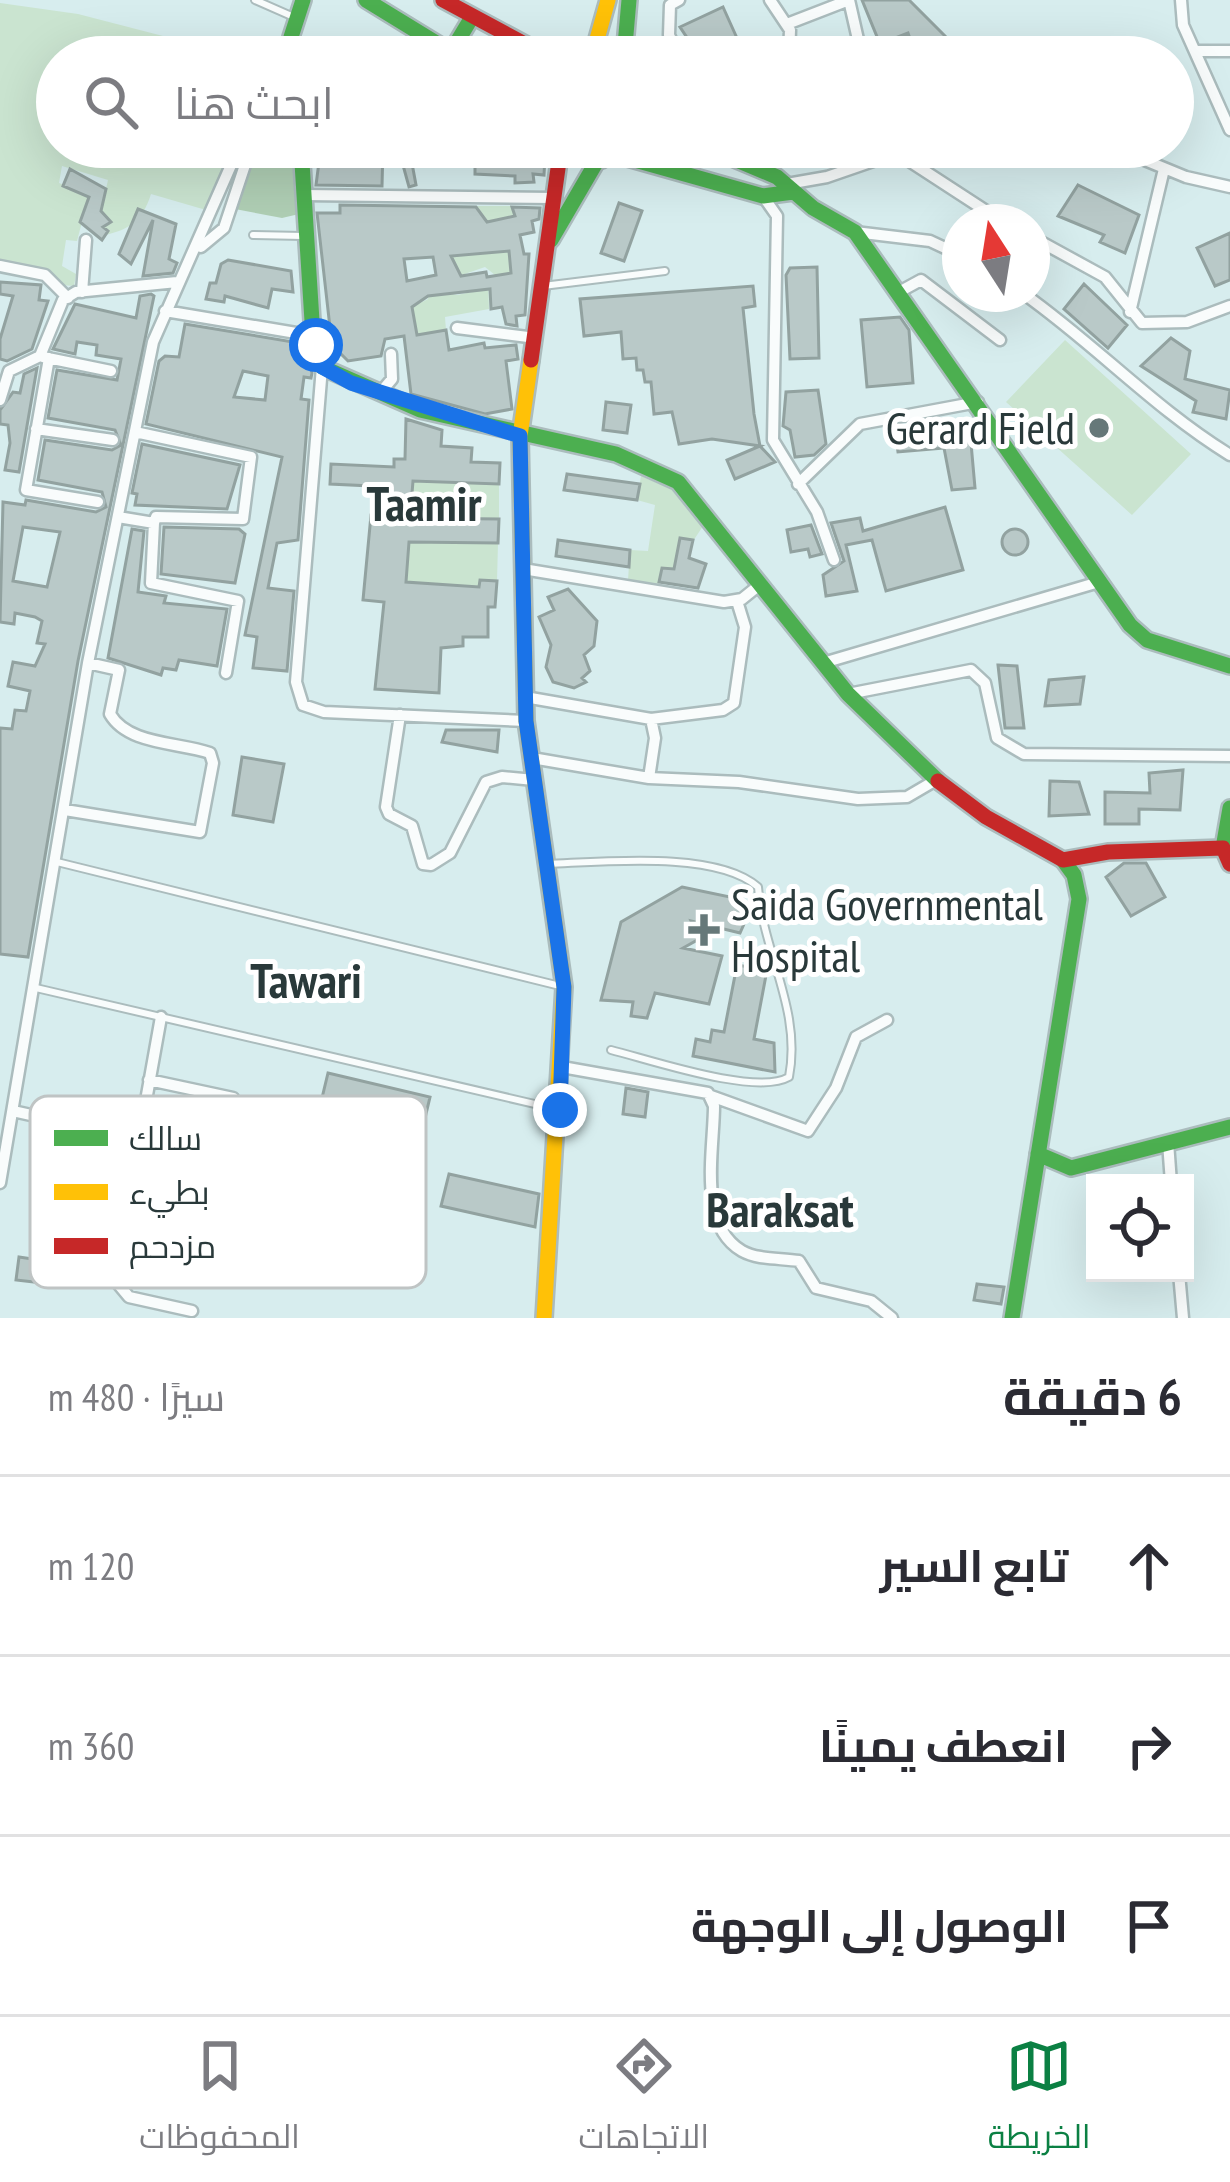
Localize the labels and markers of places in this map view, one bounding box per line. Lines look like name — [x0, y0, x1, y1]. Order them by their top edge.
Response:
place label: Gerard Field — [886, 398, 1075, 456]
marker: Gerard Field — [1086, 415, 1112, 441]
place label: Saida Governmental Hospital — [731, 874, 1043, 984]
marker: Saida Governmental Hospital — [688, 914, 720, 946]

